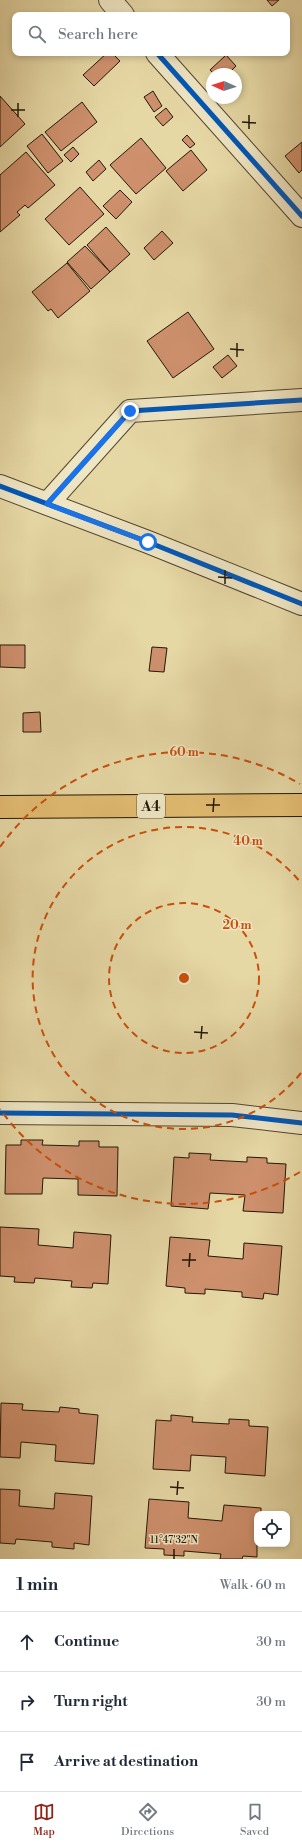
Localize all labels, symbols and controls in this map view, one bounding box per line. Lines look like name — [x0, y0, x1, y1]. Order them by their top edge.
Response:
search box — [12, 12, 290, 56]
icon: search — [26, 23, 48, 45]
text: Search here — [58, 25, 138, 44]
north arrow — [206, 68, 242, 104]
route end — [121, 402, 139, 420]
route start — [139, 533, 157, 551]
text: 60 m — [169, 745, 199, 760]
road number: A4 — [137, 794, 165, 818]
text: 40 m — [233, 834, 263, 849]
text: 20 m — [222, 918, 252, 933]
centre of rings — [177, 971, 191, 985]
map controls — [254, 1511, 290, 1547]
button: locate — [254, 1511, 290, 1547]
text: 11°47'32"N — [150, 1534, 199, 1546]
text: 1 min — [16, 1574, 58, 1596]
text: Walk · 60 m — [220, 1577, 286, 1593]
icon: ahead — [16, 1631, 38, 1653]
text: Continue — [54, 1632, 119, 1651]
text: 30 m — [256, 1634, 286, 1650]
icon: right — [16, 1691, 38, 1713]
text: Turn right — [54, 1692, 128, 1711]
text: 30 m — [256, 1694, 286, 1710]
icon: arrive — [16, 1751, 38, 1773]
text: Arrive at destination — [54, 1752, 198, 1771]
tab: Map — [33, 1801, 55, 1839]
tab: Directions — [121, 1801, 174, 1839]
tab: Saved — [240, 1801, 269, 1839]

